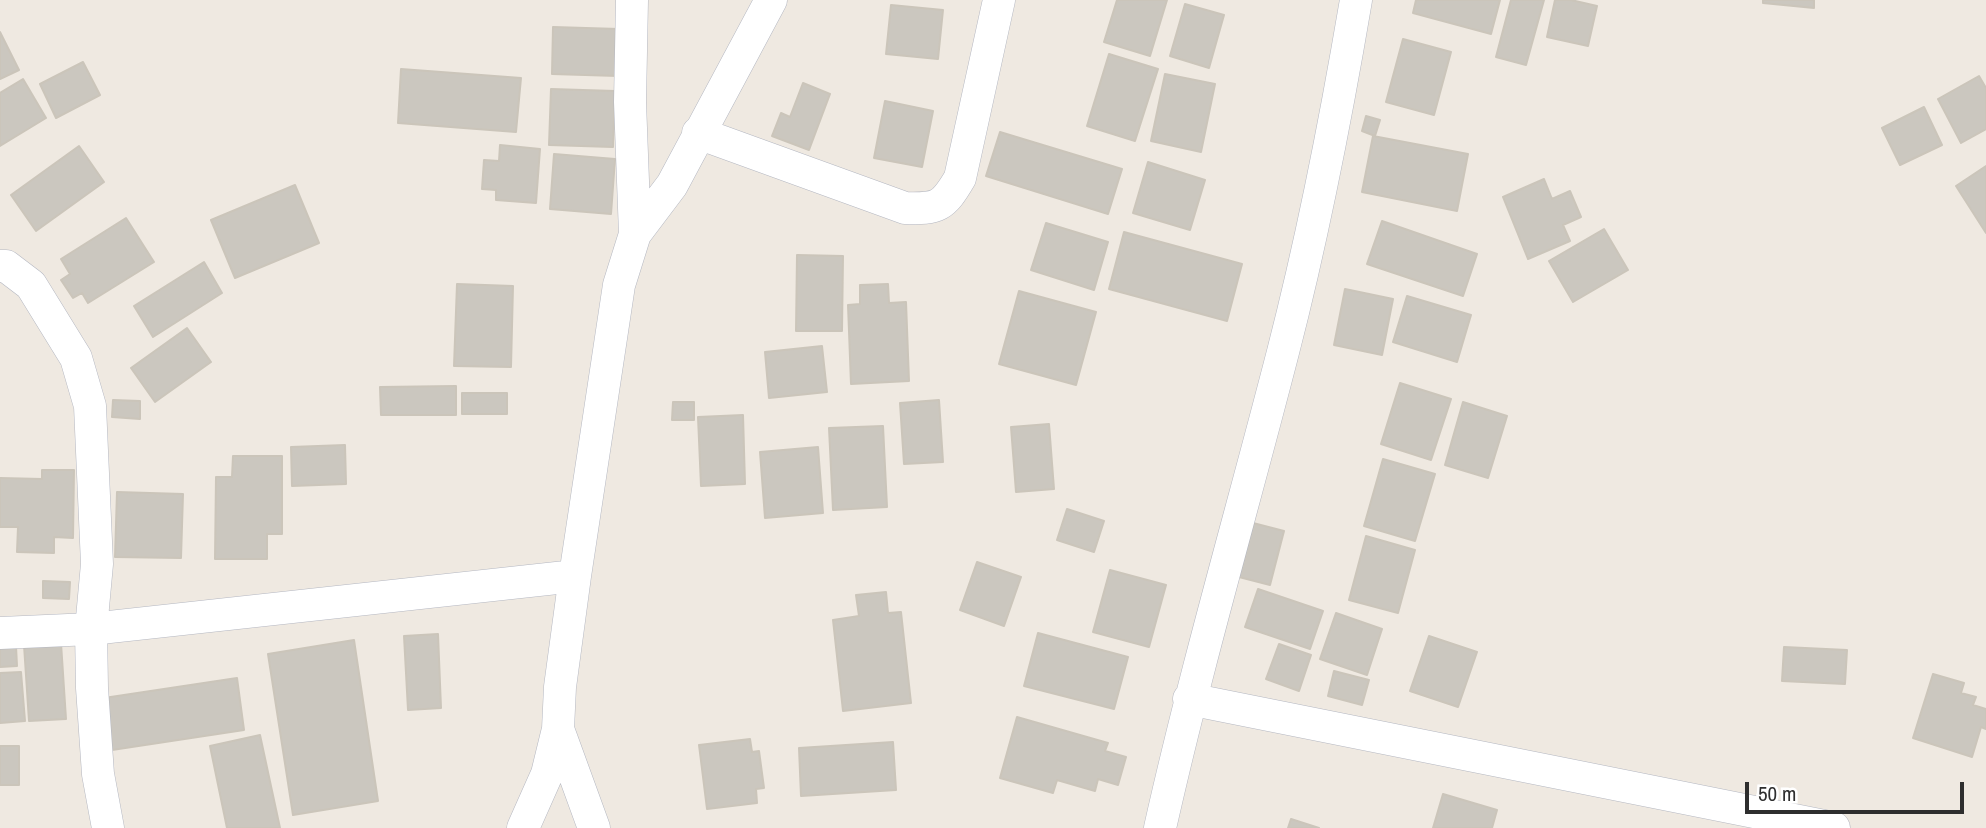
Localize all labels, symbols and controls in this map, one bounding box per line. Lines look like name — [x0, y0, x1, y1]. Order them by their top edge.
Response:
scale bar — [1748, 768, 1967, 812]
text: 50 m — [1758, 779, 1796, 808]

